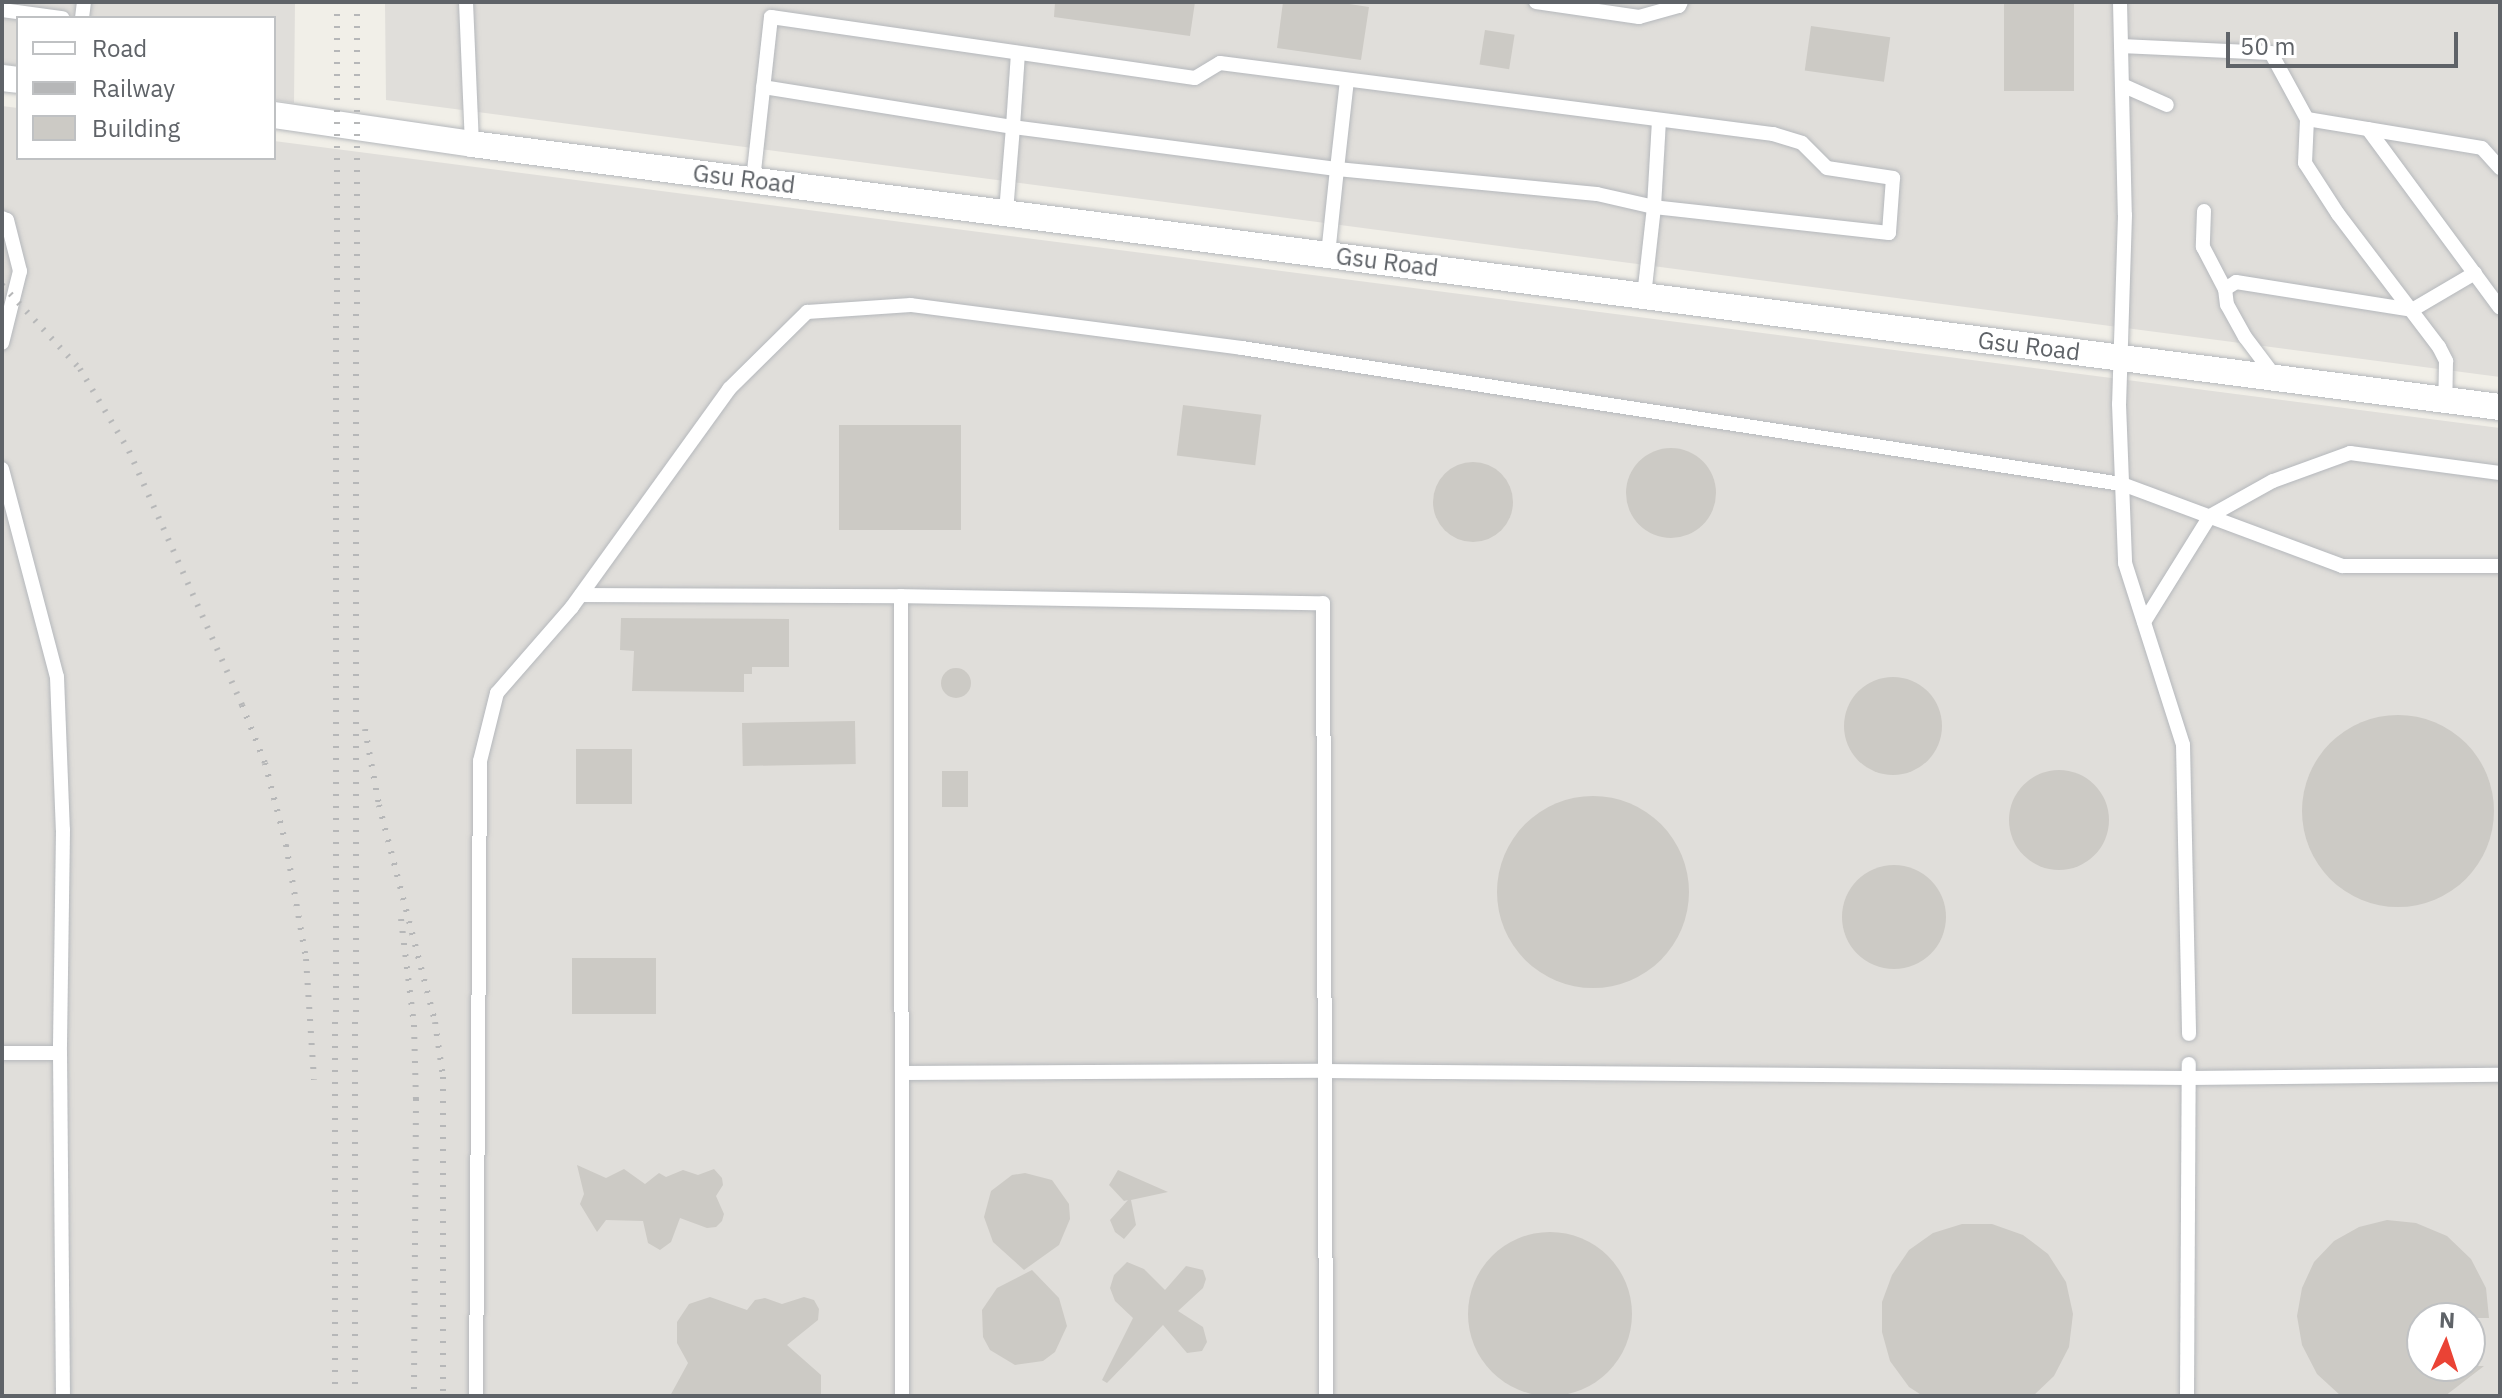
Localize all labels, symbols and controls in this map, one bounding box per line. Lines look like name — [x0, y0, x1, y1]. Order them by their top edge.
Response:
legend — [16, 16, 276, 160]
scale bar — [2230, 16, 2462, 66]
text: 50 m — [2240, 30, 2295, 62]
text: Road — [92, 32, 147, 64]
text: Railway — [92, 72, 175, 104]
text: Building — [92, 112, 180, 144]
street label: Gsu Road — [691, 158, 797, 200]
street label: Gsu Road — [1334, 241, 1440, 283]
street label: Gsu Road — [1976, 325, 2082, 367]
north arrow — [2406, 1302, 2486, 1382]
text: N — [2438, 1305, 2456, 1334]

